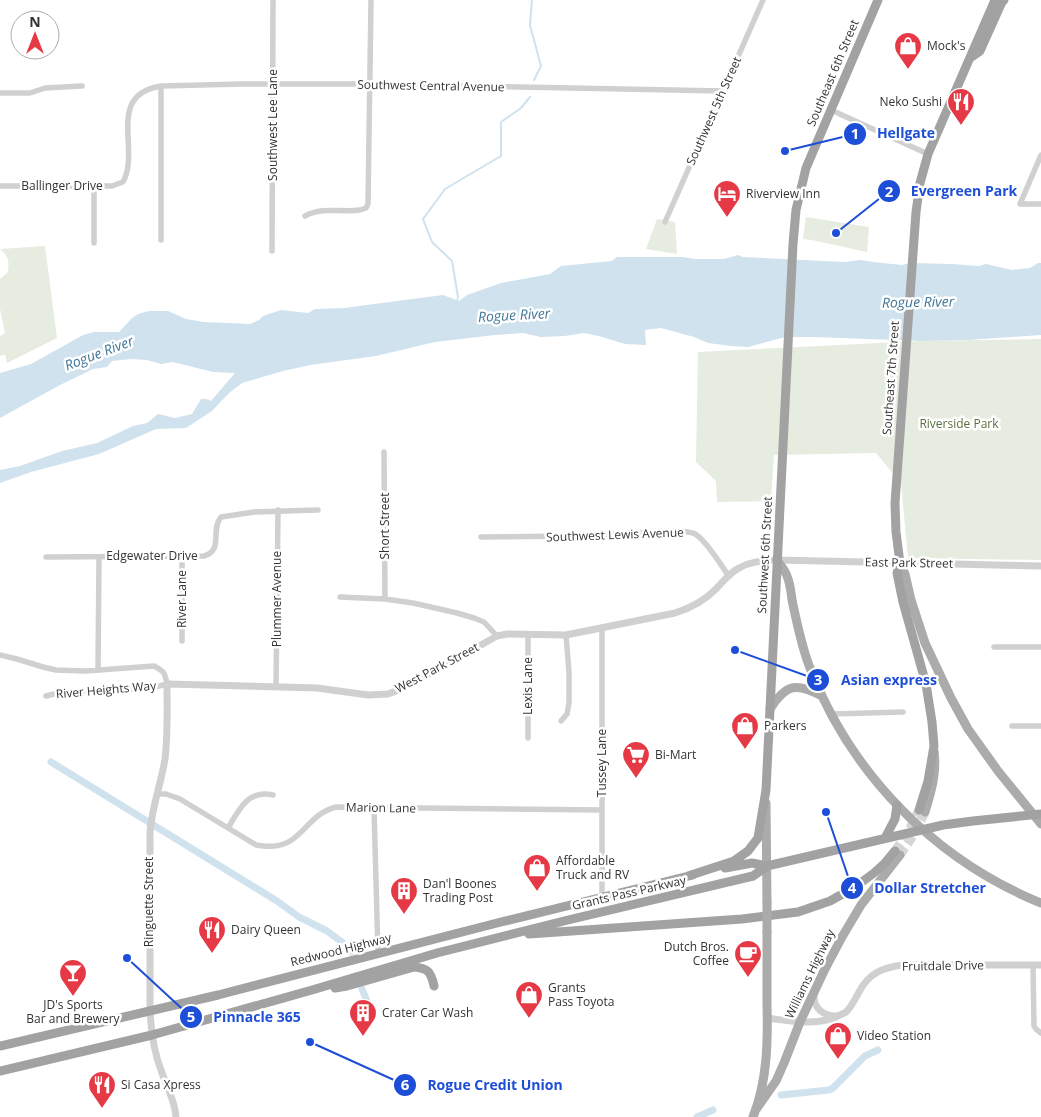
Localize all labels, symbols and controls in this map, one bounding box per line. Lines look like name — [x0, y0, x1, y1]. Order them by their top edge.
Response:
north arrow — [10, 10, 60, 60]
text: N — [29, 12, 41, 31]
street label: Southeast 6th Street — [802, 17, 863, 129]
shop icon: Mock's — [893, 31, 923, 70]
place label: Mock's — [927, 37, 966, 54]
street label: Southwest 5th Street — [682, 54, 745, 168]
street label: Southwest Lee Lane — [264, 69, 281, 181]
street label: Southwest Central Avenue — [357, 76, 505, 95]
restaurant icon: Neko Sushi — [946, 87, 976, 126]
place label: Neko Sushi — [880, 93, 942, 110]
callout: Hellgate — [842, 119, 945, 148]
text: 1 — [851, 123, 859, 143]
text: Hellgate — [877, 123, 935, 142]
street label: Ballinger Drive — [21, 177, 103, 194]
callout: Evergreen Park — [876, 177, 1028, 206]
hotel icon: Riverview Inn — [712, 179, 742, 218]
text: 2 — [885, 181, 894, 201]
text: Evergreen Park — [911, 181, 1017, 200]
place label: Riverview Inn — [746, 185, 820, 202]
water label: Rogue River — [882, 291, 955, 312]
water label: Rogue River — [477, 303, 551, 326]
street label: Southeast 7th Street — [878, 320, 903, 436]
water label: Rogue River — [62, 331, 136, 374]
park label: Riverside Park — [919, 415, 999, 432]
street label: Short Street — [376, 493, 393, 559]
street label: Southwest 6th Street — [753, 496, 776, 614]
street label: Southwest Lewis Avenue — [546, 524, 684, 545]
street label: Edgewater Drive — [106, 547, 198, 564]
street label: Plummer Avenue — [268, 551, 285, 647]
street label: East Park Street — [865, 553, 953, 572]
street label: River Lane — [173, 570, 190, 628]
street label: West Park Street — [392, 638, 482, 697]
street label: Lexis Lane — [519, 657, 536, 715]
callout: Asian express — [806, 666, 947, 695]
text: 3 — [814, 669, 822, 689]
text: Asian express — [841, 670, 937, 689]
street label: River Heights Way — [55, 677, 158, 702]
shop icon: Parkers — [730, 711, 760, 750]
place label: Parkers — [764, 717, 807, 734]
street label: Tussey Lane — [593, 729, 610, 797]
supermarket icon: Bi-Mart — [621, 740, 651, 779]
place label: Bi-Mart — [655, 746, 696, 763]
street label: Marion Lane — [346, 798, 416, 817]
place label: Affordable Truck and RV — [556, 852, 630, 883]
shop icon: Affordable Truck and RV — [522, 853, 552, 892]
street label: Ringuette Street — [140, 857, 157, 947]
street label: Grants Pass Parkway — [570, 871, 688, 914]
callout: Dollar Stretcher — [840, 873, 996, 902]
place label: Dan'l Boones Trading Post — [423, 875, 497, 906]
building icon: Dan'l Boones Trading Post — [389, 876, 419, 915]
text: 4 — [848, 877, 857, 897]
text: Dollar Stretcher — [874, 878, 986, 897]
restaurant icon: Dairy Queen — [197, 915, 227, 954]
place label: Dairy Queen — [231, 921, 301, 938]
street label: Williams Highway — [781, 925, 839, 1021]
street label: Redwood Highway — [289, 929, 394, 970]
place label: Dutch Bros. Coffee — [664, 938, 729, 969]
cafe icon: Dutch Bros. Coffee — [733, 939, 763, 978]
street label: Fruitdale Drive — [902, 956, 984, 975]
bar icon: JD's Sports Bar and Brewery — [58, 958, 88, 997]
place label: Grants Pass Toyota — [548, 979, 614, 1010]
shop icon: Grants Pass Toyota — [514, 980, 544, 1019]
place label: JD's Sports Bar and Brewery — [26, 996, 121, 1027]
building icon: Crater Car Wash — [348, 998, 378, 1037]
callout: Pinnacle 365 — [179, 1002, 311, 1031]
place label: Crater Car Wash — [382, 1004, 473, 1021]
text: 5 — [187, 1006, 195, 1026]
text: Pinnacle 365 — [213, 1007, 301, 1026]
shop icon: Video Station — [823, 1021, 853, 1060]
place label: Video Station — [857, 1027, 931, 1044]
restaurant icon: Si Casa Xpress — [87, 1070, 117, 1109]
callout: Rogue Credit Union — [393, 1071, 573, 1100]
text: 6 — [401, 1074, 410, 1094]
text: Rogue Credit Union — [427, 1075, 563, 1094]
place label: Si Casa Xpress — [121, 1076, 201, 1093]

